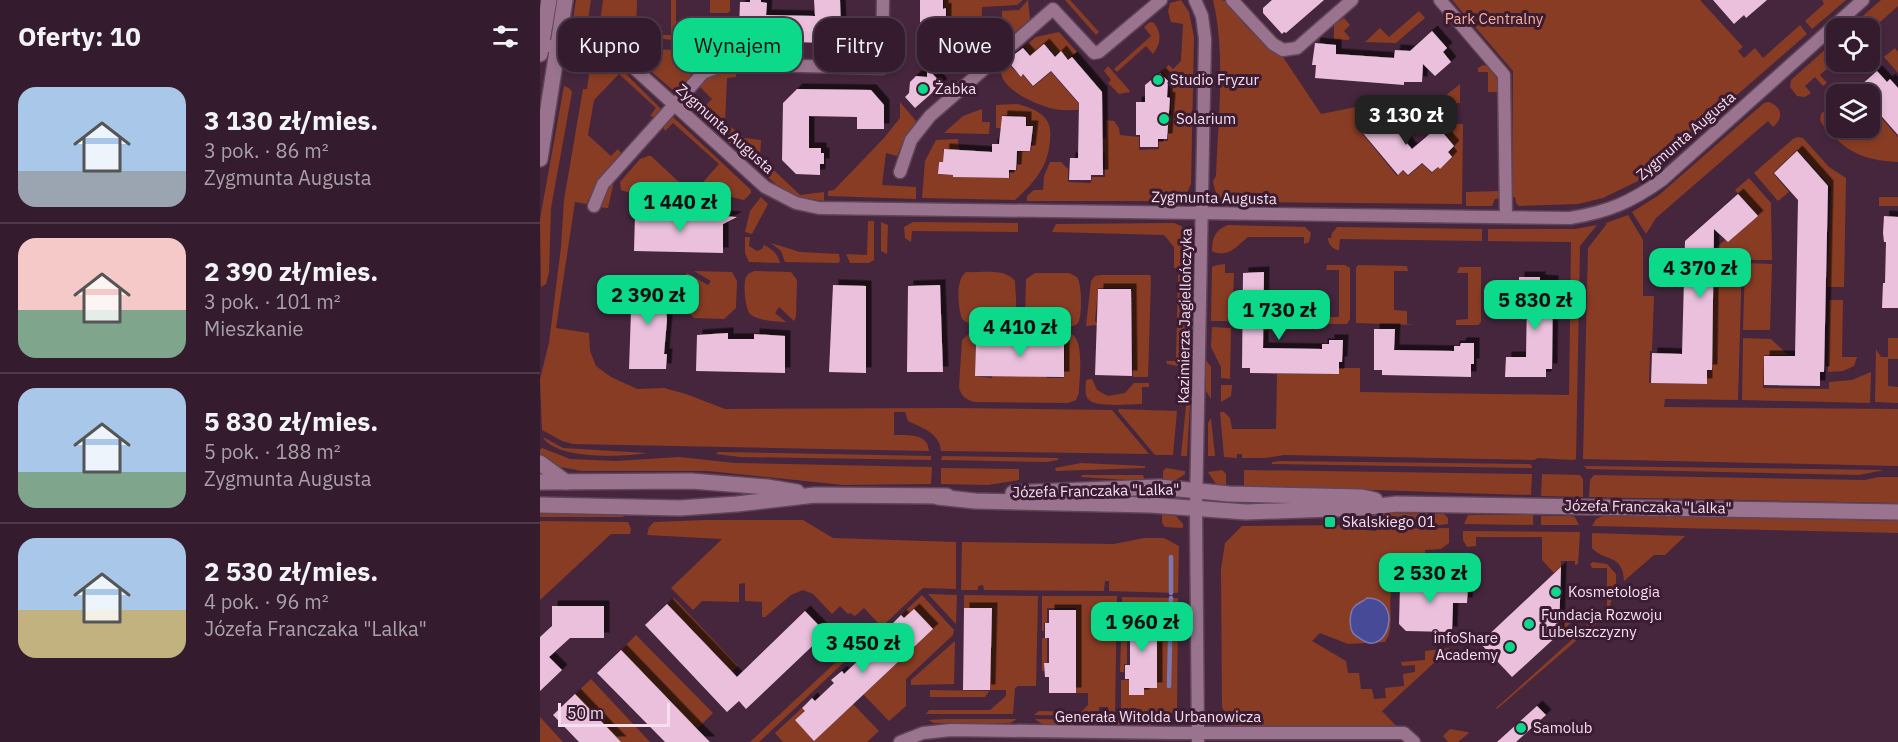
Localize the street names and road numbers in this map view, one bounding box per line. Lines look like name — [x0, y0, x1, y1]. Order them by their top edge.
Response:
street label: Zygmunta Augusta — [672, 80, 778, 178]
street label: Zygmunta Augusta — [1632, 87, 1739, 184]
street label: Zygmunta Augusta — [1151, 187, 1277, 208]
street label: Kazimierza Jagiellończyka — [1173, 228, 1196, 404]
street label: Józefa Franczaka "Lalka" — [1012, 480, 1180, 501]
street label: Józefa Franczaka "Lalka" — [1564, 496, 1732, 517]
street label: Generała Witolda Urbanowicza — [1055, 707, 1261, 726]

